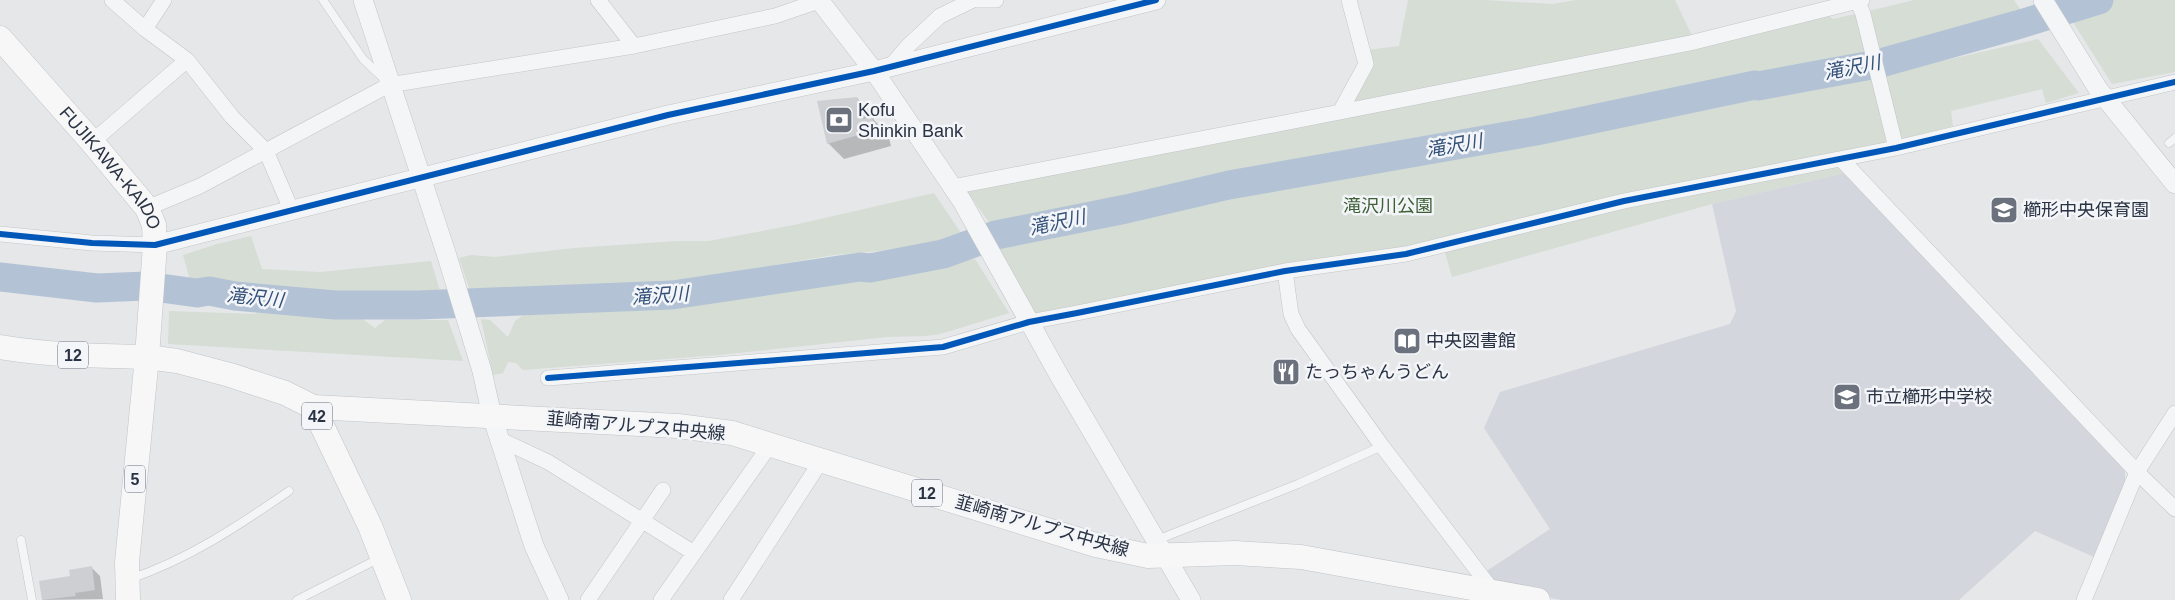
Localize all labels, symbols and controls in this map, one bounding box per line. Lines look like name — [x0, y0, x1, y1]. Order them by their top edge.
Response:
water label: 滝沢川 — [1822, 51, 1884, 83]
place label: Kofu Shinkin Bank — [858, 100, 964, 141]
street label: FUJIKAWA-KAIDO — [56, 103, 165, 232]
bank icon: Kofu Shinkin Bank — [824, 105, 854, 135]
water label: 滝沢川 — [1424, 130, 1486, 161]
school or university icon: 櫛形中央保育園 — [1989, 195, 2019, 225]
park label: 滝沢川公園 — [1343, 196, 1433, 216]
place label: 櫛形中央保育園 — [2023, 200, 2149, 220]
water label: 滝沢川 — [1027, 206, 1089, 239]
water label: 滝沢川 — [631, 283, 691, 308]
water label: 滝沢川 — [225, 284, 286, 311]
library icon: 中央図書館 — [1392, 326, 1422, 356]
place label: 中央図書館 — [1426, 331, 1516, 351]
road number: 12 — [58, 342, 88, 368]
restaurant icon: たっちゃんうどん — [1271, 357, 1301, 387]
place label: たっちゃんうどん — [1305, 362, 1449, 382]
school or university icon: 市立櫛形中学校 — [1832, 382, 1862, 412]
place label: 市立櫛形中学校 — [1866, 387, 1992, 407]
road number: 42 — [302, 402, 332, 430]
street label: 韮崎南アルプス中央線 — [546, 408, 726, 444]
road number: 5 — [125, 466, 145, 492]
road number: 12 — [912, 479, 942, 506]
street label: 韮崎南アルプス中央線 — [953, 492, 1131, 560]

